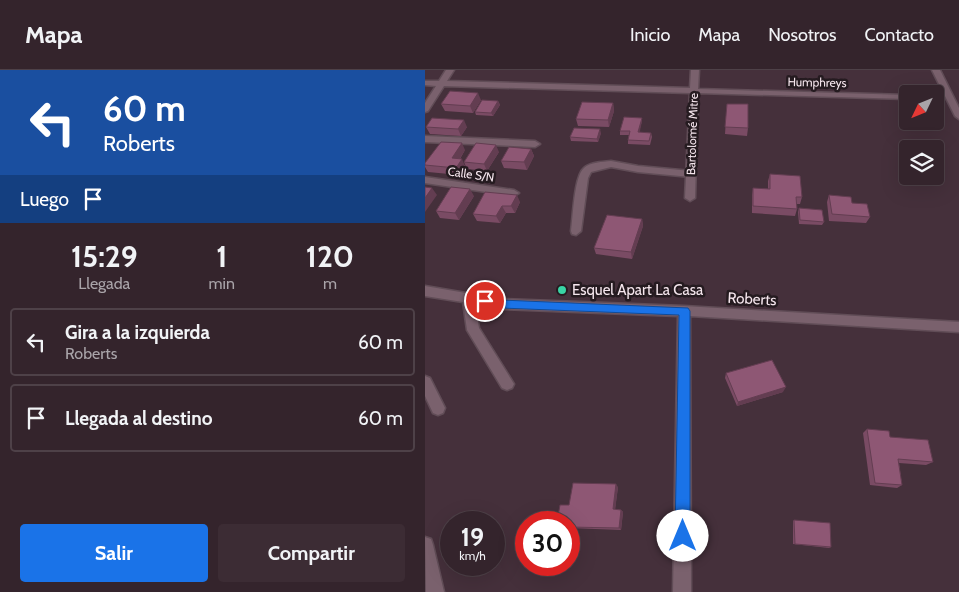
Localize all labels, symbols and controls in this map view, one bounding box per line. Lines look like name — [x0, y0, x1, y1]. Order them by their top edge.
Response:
text: Mapa — [25, 20, 82, 49]
text: Inicio — [630, 24, 670, 46]
text: Mapa — [698, 24, 740, 46]
text: Nosotros — [768, 24, 837, 46]
text: Contacto — [865, 24, 934, 46]
street label: Humphreys — [787, 74, 847, 90]
north arrow — [899, 85, 944, 130]
map controls — [899, 85, 944, 185]
text: 60 m — [103, 87, 186, 130]
icon: left — [20, 90, 85, 155]
street label: Bartolomé Mitre — [683, 93, 701, 175]
text: Roberts — [103, 130, 175, 157]
button: layers — [899, 140, 944, 185]
street label: Calle S/N — [447, 163, 495, 185]
icon: arrive — [79, 185, 107, 213]
text: Luego — [20, 188, 69, 211]
text: 15:29 — [71, 238, 138, 275]
text: 1 — [216, 238, 227, 275]
text: 120 — [306, 238, 354, 275]
text: Llegada — [78, 274, 130, 293]
text: min — [209, 274, 235, 293]
text: m — [323, 274, 337, 293]
pin — [464, 280, 506, 322]
place label: Esquel Apart La Casa — [572, 281, 704, 299]
marker: Esquel Apart La Casa — [556, 284, 568, 296]
icon: arrive — [471, 287, 499, 315]
street label: Roberts — [727, 289, 777, 309]
text: Gira a la izquierda — [65, 321, 210, 344]
icon: left — [22, 328, 50, 356]
text: 60 m — [358, 331, 403, 354]
text: Roberts — [65, 344, 117, 363]
icon: arrive — [22, 404, 50, 432]
text: Llegada al destino — [65, 407, 212, 430]
text: 60 m — [358, 407, 403, 430]
position arrow — [656, 509, 708, 561]
speed limit sign: 30 — [515, 511, 580, 576]
text: 19 — [461, 522, 484, 552]
button: Salir — [20, 524, 208, 582]
button: Compartir — [218, 524, 405, 582]
text: km/h — [459, 548, 486, 563]

